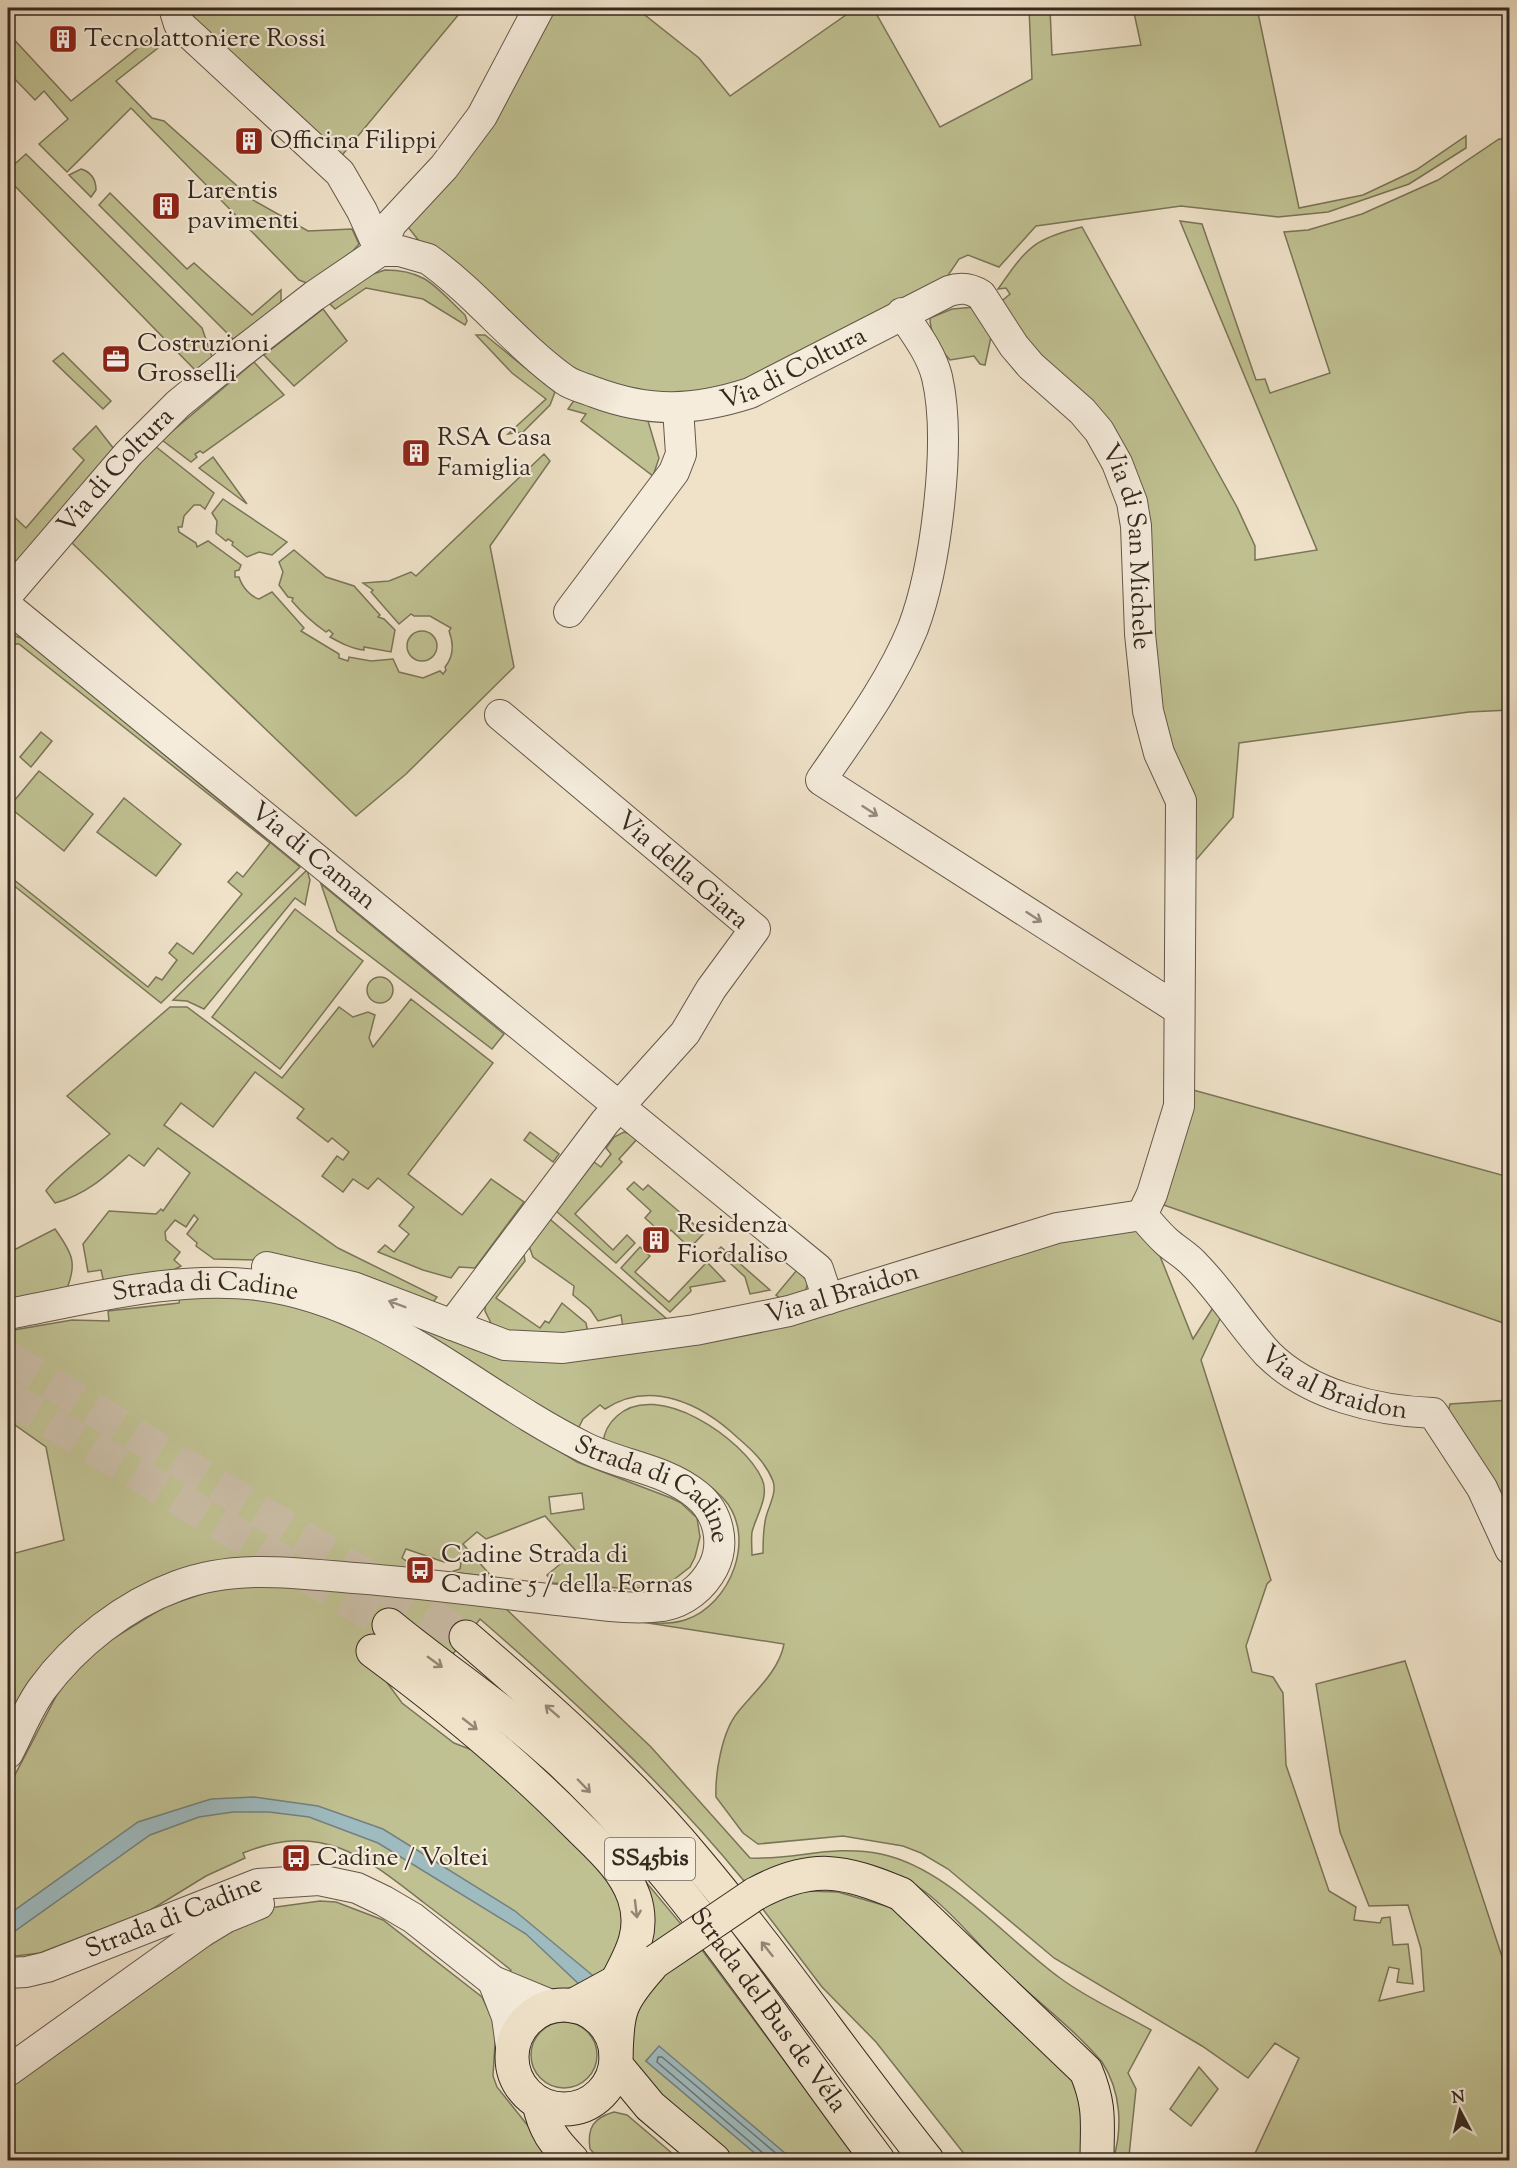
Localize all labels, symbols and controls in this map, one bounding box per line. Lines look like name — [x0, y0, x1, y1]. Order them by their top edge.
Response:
place label: Tecnolattoniere Rossi — [84, 21, 326, 58]
building icon: Tecnolattoniere Rossi — [47, 23, 79, 55]
place label: Officina Filippi — [270, 123, 437, 160]
building icon: Officina Filippi — [233, 125, 265, 157]
place label: Larentis pavimenti — [187, 173, 299, 240]
building icon: Larentis pavimenti — [150, 190, 182, 222]
street label: Via di Coltura — [716, 318, 873, 419]
place label: Costruzioni Grosselli — [137, 326, 269, 393]
office icon: Costruzioni Grosselli — [100, 343, 132, 375]
street label: Via di Coltura — [49, 399, 183, 542]
place label: RSA Casa Famiglia — [437, 420, 551, 487]
building icon: RSA Casa Famiglia — [400, 437, 432, 469]
street label: Via di San Michele — [1091, 437, 1160, 652]
street label: Via di Caman — [242, 793, 384, 919]
street label: Via della Giara — [608, 803, 756, 939]
one-way arrow — [861, 806, 878, 818]
one-way arrow — [1025, 911, 1042, 923]
place label: Residenza Fiordaliso — [677, 1207, 788, 1274]
building icon: Residenza Fiordaliso — [640, 1224, 672, 1256]
street label: Via al Braidon — [762, 1253, 924, 1334]
street label: Strada di Cadine — [109, 1264, 302, 1312]
one-way arrow — [388, 1298, 407, 1309]
street label: Via al Braidon — [1251, 1337, 1410, 1430]
street label: Strada di Cadine — [567, 1426, 738, 1545]
place label: Cadine Strada di Cadine 5 / della Fornas — [441, 1537, 693, 1604]
bus stop icon: Cadine Strada di Cadine 5 / della Fornas — [404, 1554, 436, 1586]
one-way arrow — [426, 1656, 442, 1668]
one-way arrow — [545, 1704, 560, 1718]
one-way arrow — [461, 1718, 477, 1731]
one-way arrow — [577, 1779, 592, 1794]
road number: SS45bis — [605, 1838, 695, 1880]
place label: Cadine / Voltei — [317, 1840, 488, 1877]
bus stop icon: Cadine / Voltei — [280, 1842, 312, 1874]
street label: Strada di Cadine — [80, 1866, 268, 1969]
one-way arrow — [631, 1899, 642, 1919]
street label: Strada del Bus de Véla — [681, 1900, 856, 2121]
one-way arrow — [760, 1942, 773, 1958]
north arrow — [1430, 2081, 1490, 2141]
text: N — [1451, 2086, 1466, 2111]

